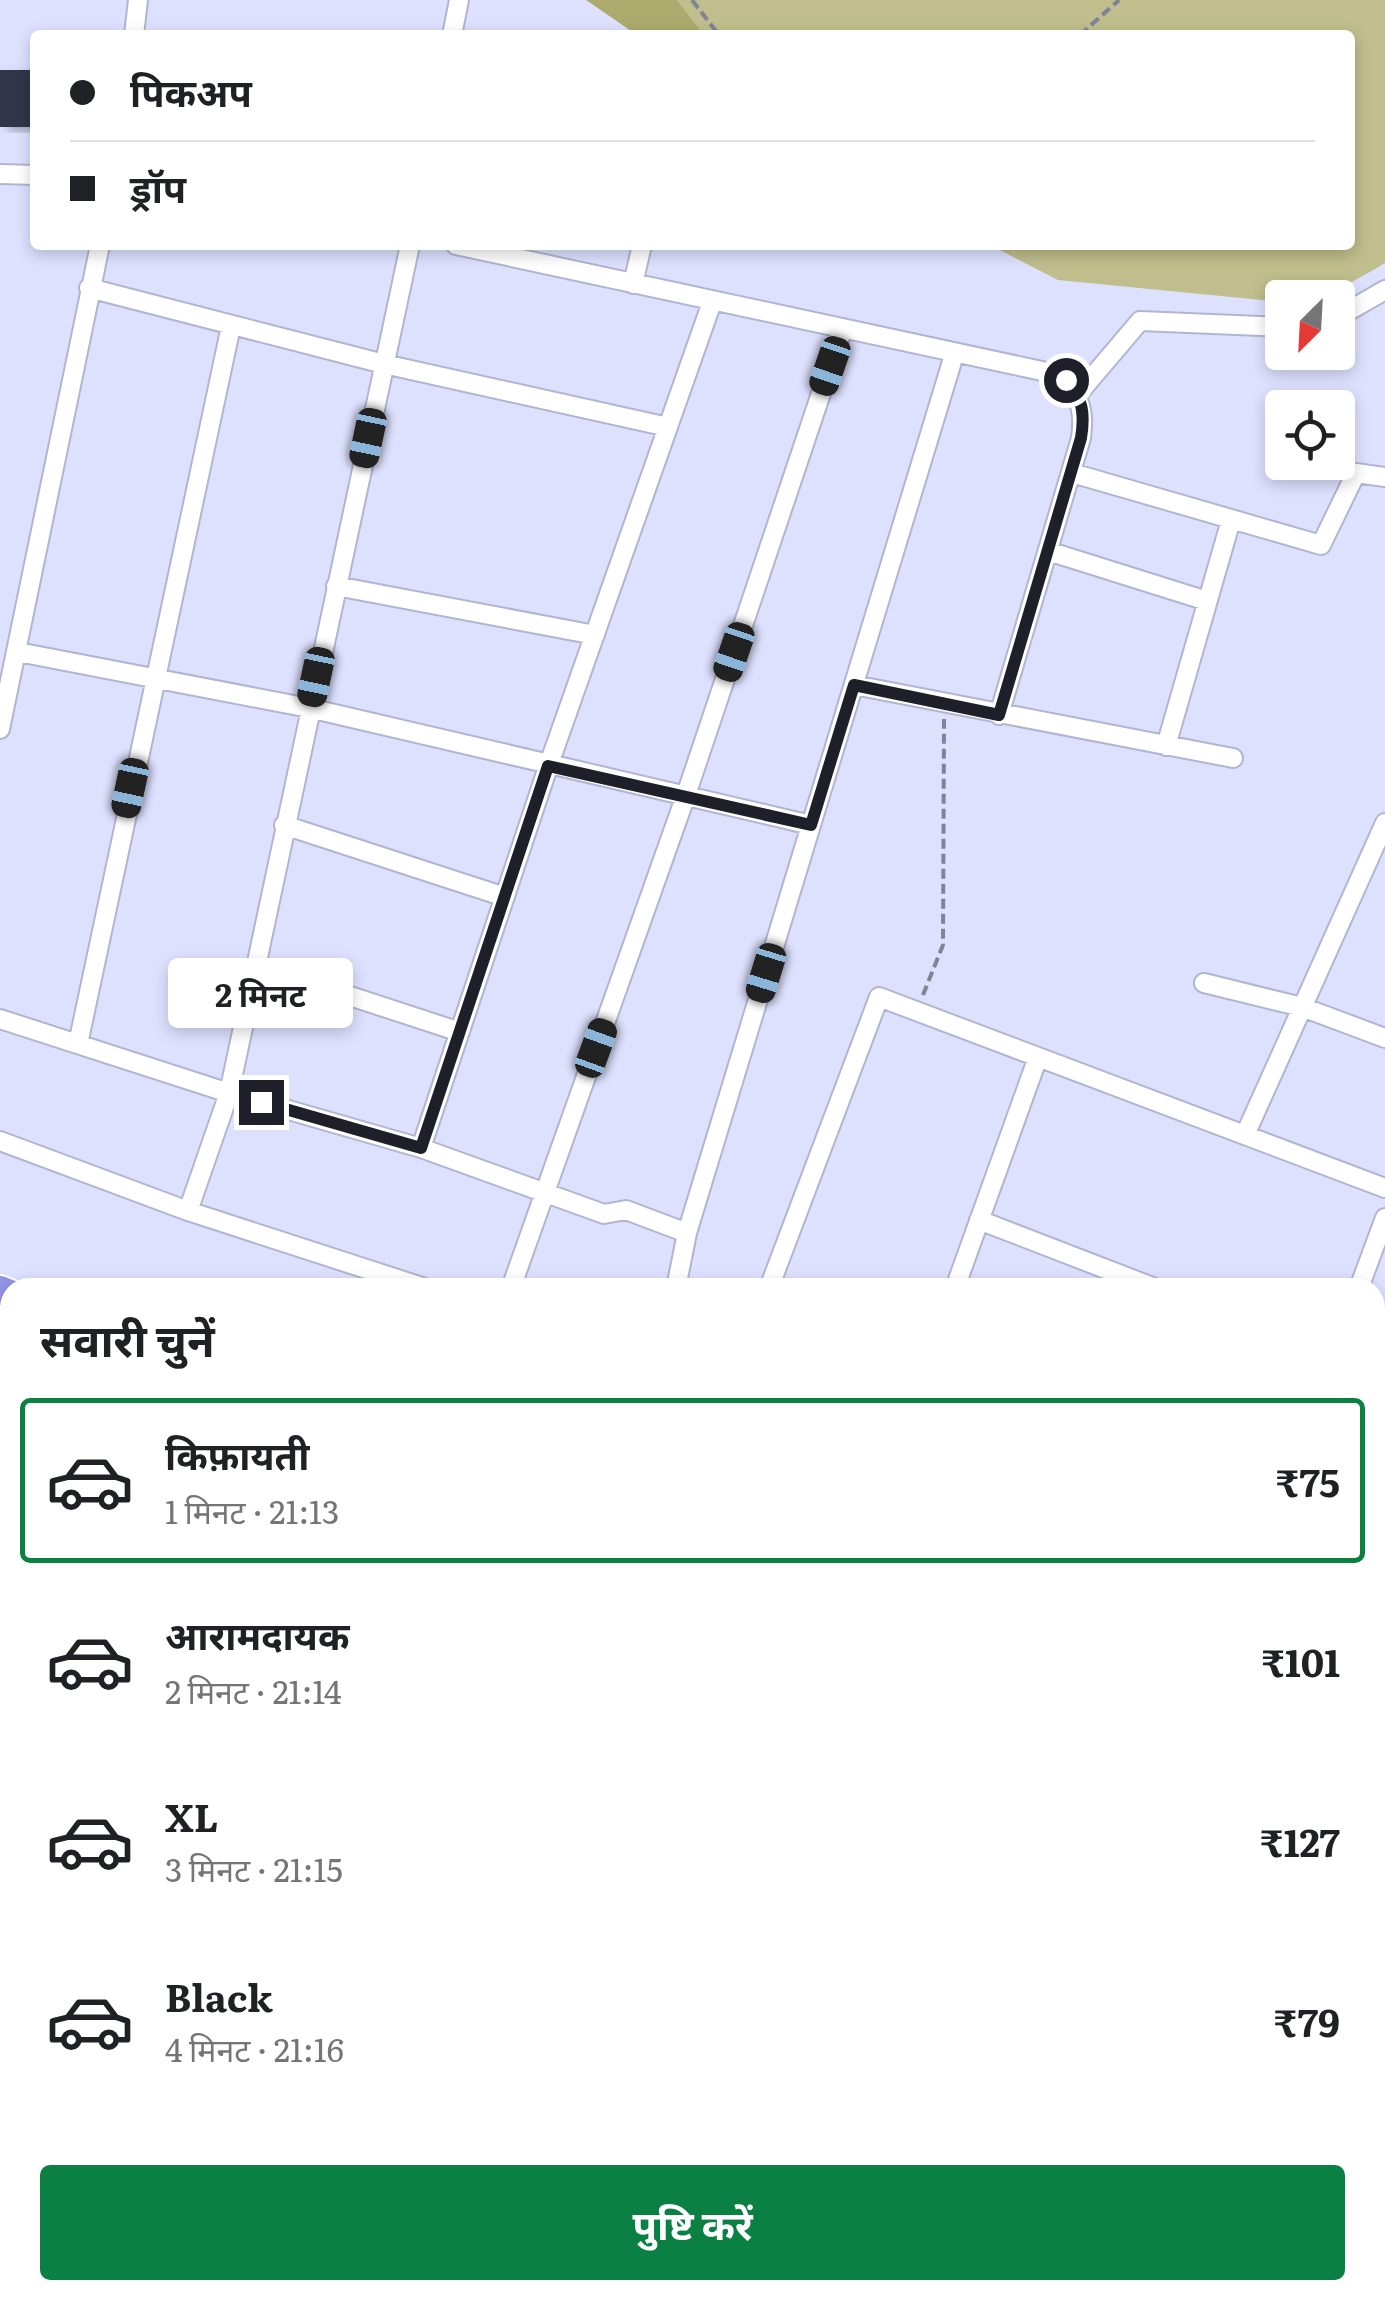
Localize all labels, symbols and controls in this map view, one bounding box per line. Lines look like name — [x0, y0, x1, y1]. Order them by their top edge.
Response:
text: पिकअप — [130, 62, 252, 119]
text: ड्रॉप — [130, 158, 186, 215]
north arrow — [1265, 280, 1355, 370]
map controls — [1265, 280, 1355, 480]
car — [806, 333, 854, 399]
route start — [1044, 358, 1089, 403]
button: locate — [1265, 390, 1355, 480]
car — [347, 406, 389, 470]
car — [710, 619, 758, 685]
car — [295, 645, 337, 709]
car — [109, 756, 151, 820]
car — [743, 940, 789, 1006]
callout: 2 मिनट — [168, 957, 354, 1027]
text: 2 मिनट — [215, 969, 306, 1017]
car — [572, 1015, 620, 1081]
route end — [239, 1080, 284, 1125]
text: सवारी चुनें — [40, 1304, 215, 1371]
text: किफ़ायती — [165, 1425, 309, 1482]
icon: car — [45, 1436, 135, 1526]
text: ₹75 — [1276, 1452, 1340, 1509]
text: 1 मिनट · 21:13 — [165, 1486, 339, 1534]
text: आरामदायक — [165, 1605, 349, 1662]
icon: car — [45, 1616, 135, 1706]
text: ₹101 — [1262, 1632, 1340, 1689]
text: 2 मिनट · 21:14 — [165, 1666, 342, 1714]
text: XL — [165, 1787, 218, 1844]
icon: car — [45, 1796, 135, 1886]
text: ₹127 — [1260, 1812, 1340, 1869]
text: 3 मिनट · 21:15 — [165, 1844, 343, 1892]
text: Black — [165, 1967, 273, 2024]
icon: car — [45, 1976, 135, 2066]
text: ₹79 — [1274, 1992, 1340, 2049]
text: 4 मिनट · 21:16 — [165, 2024, 344, 2072]
button: पुष्टि करें — [40, 2165, 1345, 2280]

